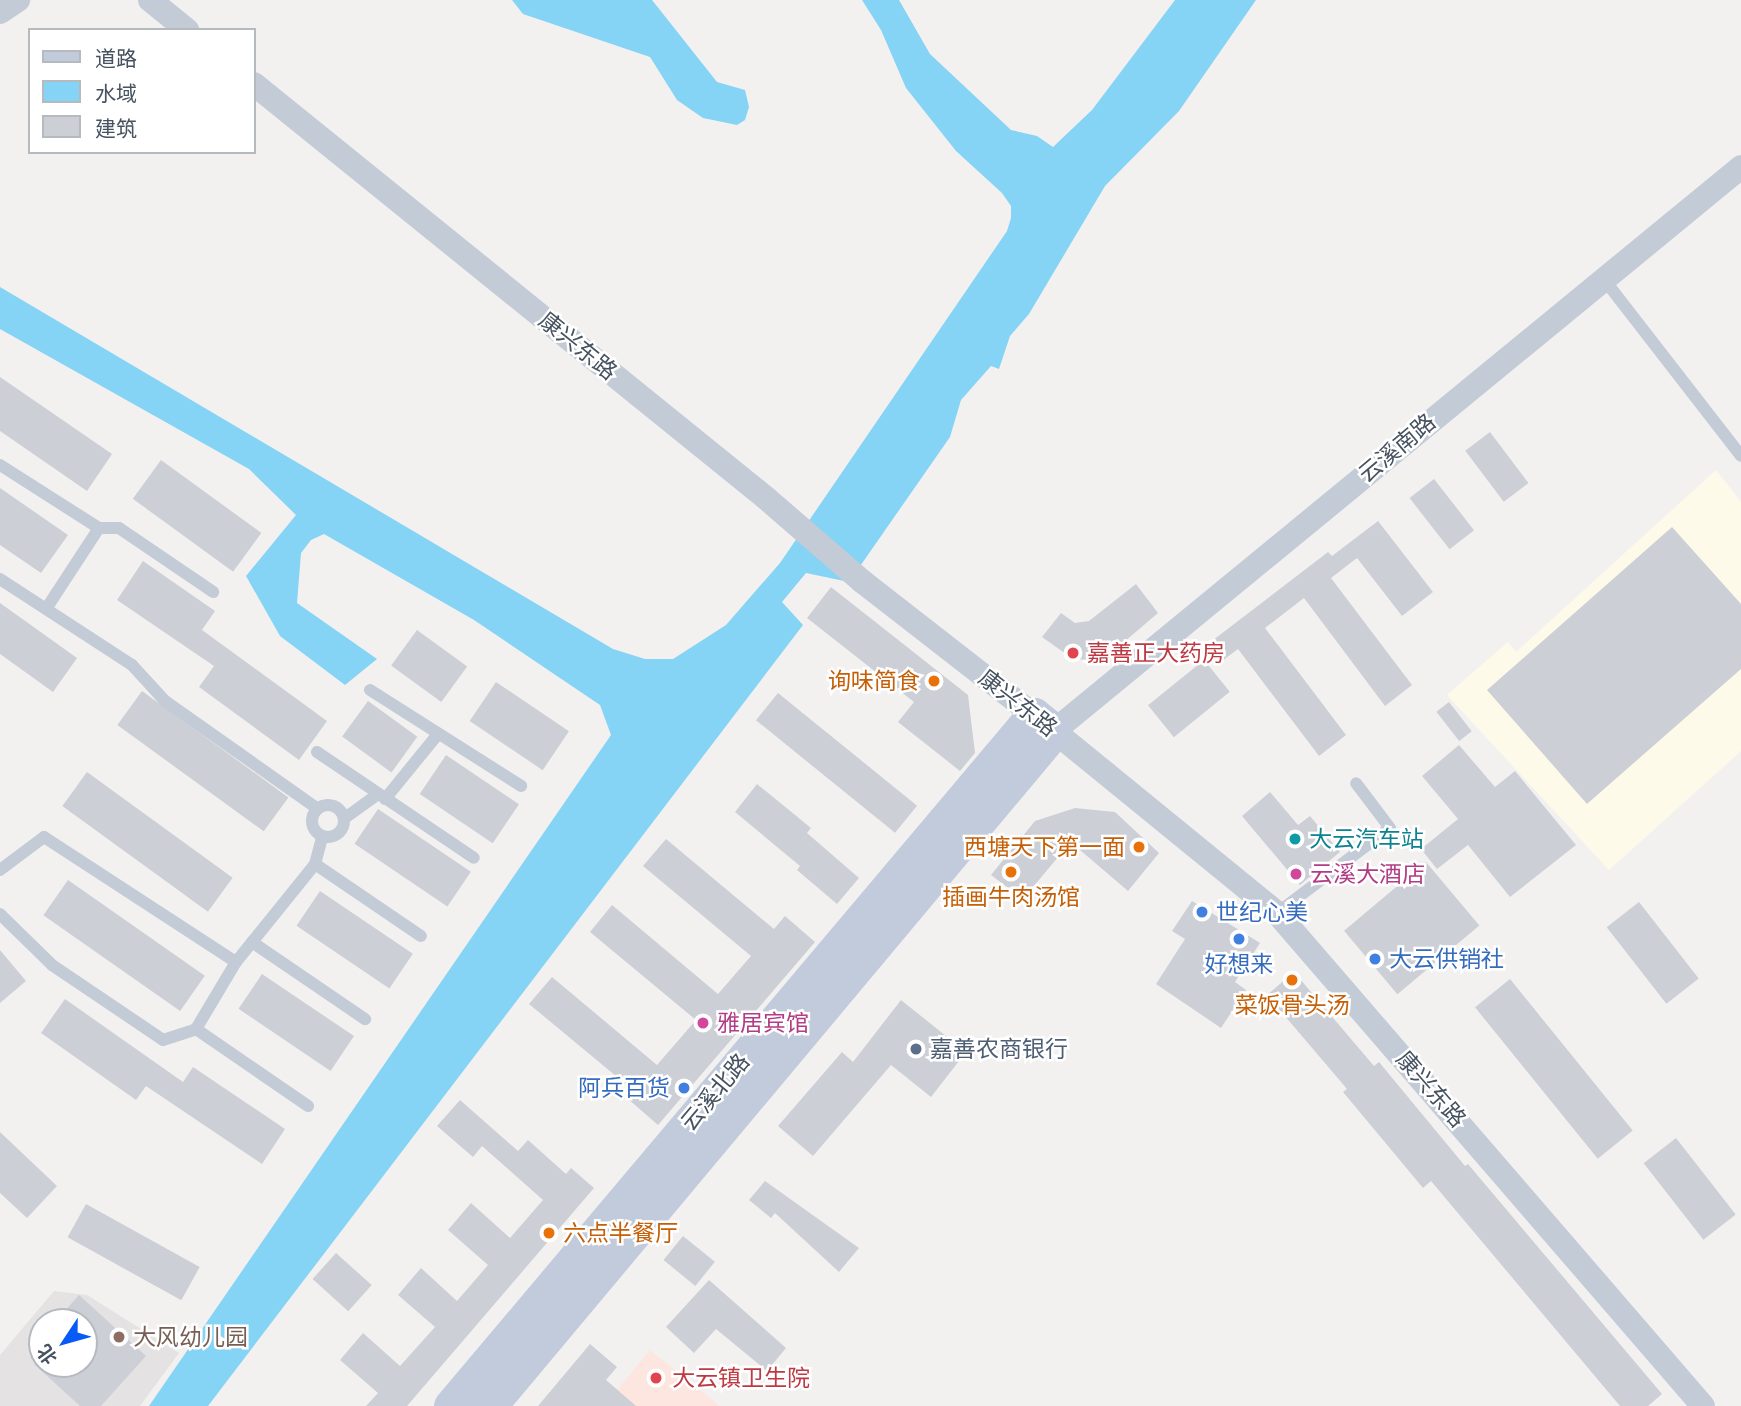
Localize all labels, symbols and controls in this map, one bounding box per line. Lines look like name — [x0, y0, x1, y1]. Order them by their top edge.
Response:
legend — [28, 28, 256, 154]
text: 道路 — [95, 46, 137, 71]
text: 水域 — [95, 81, 137, 106]
text: 建筑 — [95, 116, 137, 141]
street label: 康兴东路 — [534, 306, 622, 386]
street label: 云溪南路 — [1353, 408, 1441, 488]
place label: 嘉善正大药房 — [1087, 639, 1225, 667]
marker: 嘉善正大药房 — [1065, 645, 1081, 661]
street label: 康兴东路 — [973, 664, 1063, 742]
place label: 询味简食 — [828, 667, 920, 695]
marker: 询味简食 — [926, 673, 942, 689]
place label: 大云汽车站 — [1309, 825, 1424, 853]
marker: 大云汽车站 — [1287, 831, 1303, 847]
place label: 西塘天下第一面 — [964, 833, 1125, 861]
marker: 西塘天下第一面 — [1131, 839, 1147, 855]
place label: 云溪大酒店 — [1310, 860, 1425, 888]
marker: 插画牛肉汤馆 — [1003, 864, 1019, 880]
marker: 云溪大酒店 — [1288, 866, 1304, 882]
place label: 插画牛肉汤馆 — [942, 883, 1080, 911]
place label: 世纪心美 — [1216, 898, 1308, 926]
marker: 世纪心美 — [1194, 904, 1210, 920]
marker: 好想来 — [1231, 931, 1247, 947]
place label: 大云供销社 — [1389, 945, 1504, 973]
place label: 好想来 — [1205, 950, 1273, 978]
marker: 大云供销社 — [1367, 951, 1383, 967]
marker: 菜饭骨头汤 — [1284, 972, 1300, 988]
place label: 菜饭骨头汤 — [1235, 991, 1349, 1019]
place label: 雅居宾馆 — [717, 1009, 809, 1037]
marker: 雅居宾馆 — [695, 1015, 711, 1031]
place label: 嘉善农商银行 — [930, 1035, 1068, 1063]
marker: 嘉善农商银行 — [908, 1041, 924, 1057]
street label: 康兴东路 — [1390, 1045, 1472, 1133]
street label: 云溪北路 — [675, 1048, 755, 1136]
place label: 阿兵百货 — [578, 1074, 670, 1102]
marker: 阿兵百货 — [676, 1080, 692, 1096]
place label: 六点半餐厅 — [563, 1219, 678, 1247]
marker: 六点半餐厅 — [541, 1225, 557, 1241]
north arrow — [28, 1308, 98, 1378]
place label: 大风幼儿园 — [133, 1323, 248, 1351]
marker: 大风幼儿园 — [111, 1329, 127, 1345]
text: 北 — [32, 1340, 62, 1369]
place label: 大云镇卫生院 — [672, 1364, 810, 1392]
marker: 大云镇卫生院 — [646, 1368, 666, 1388]

